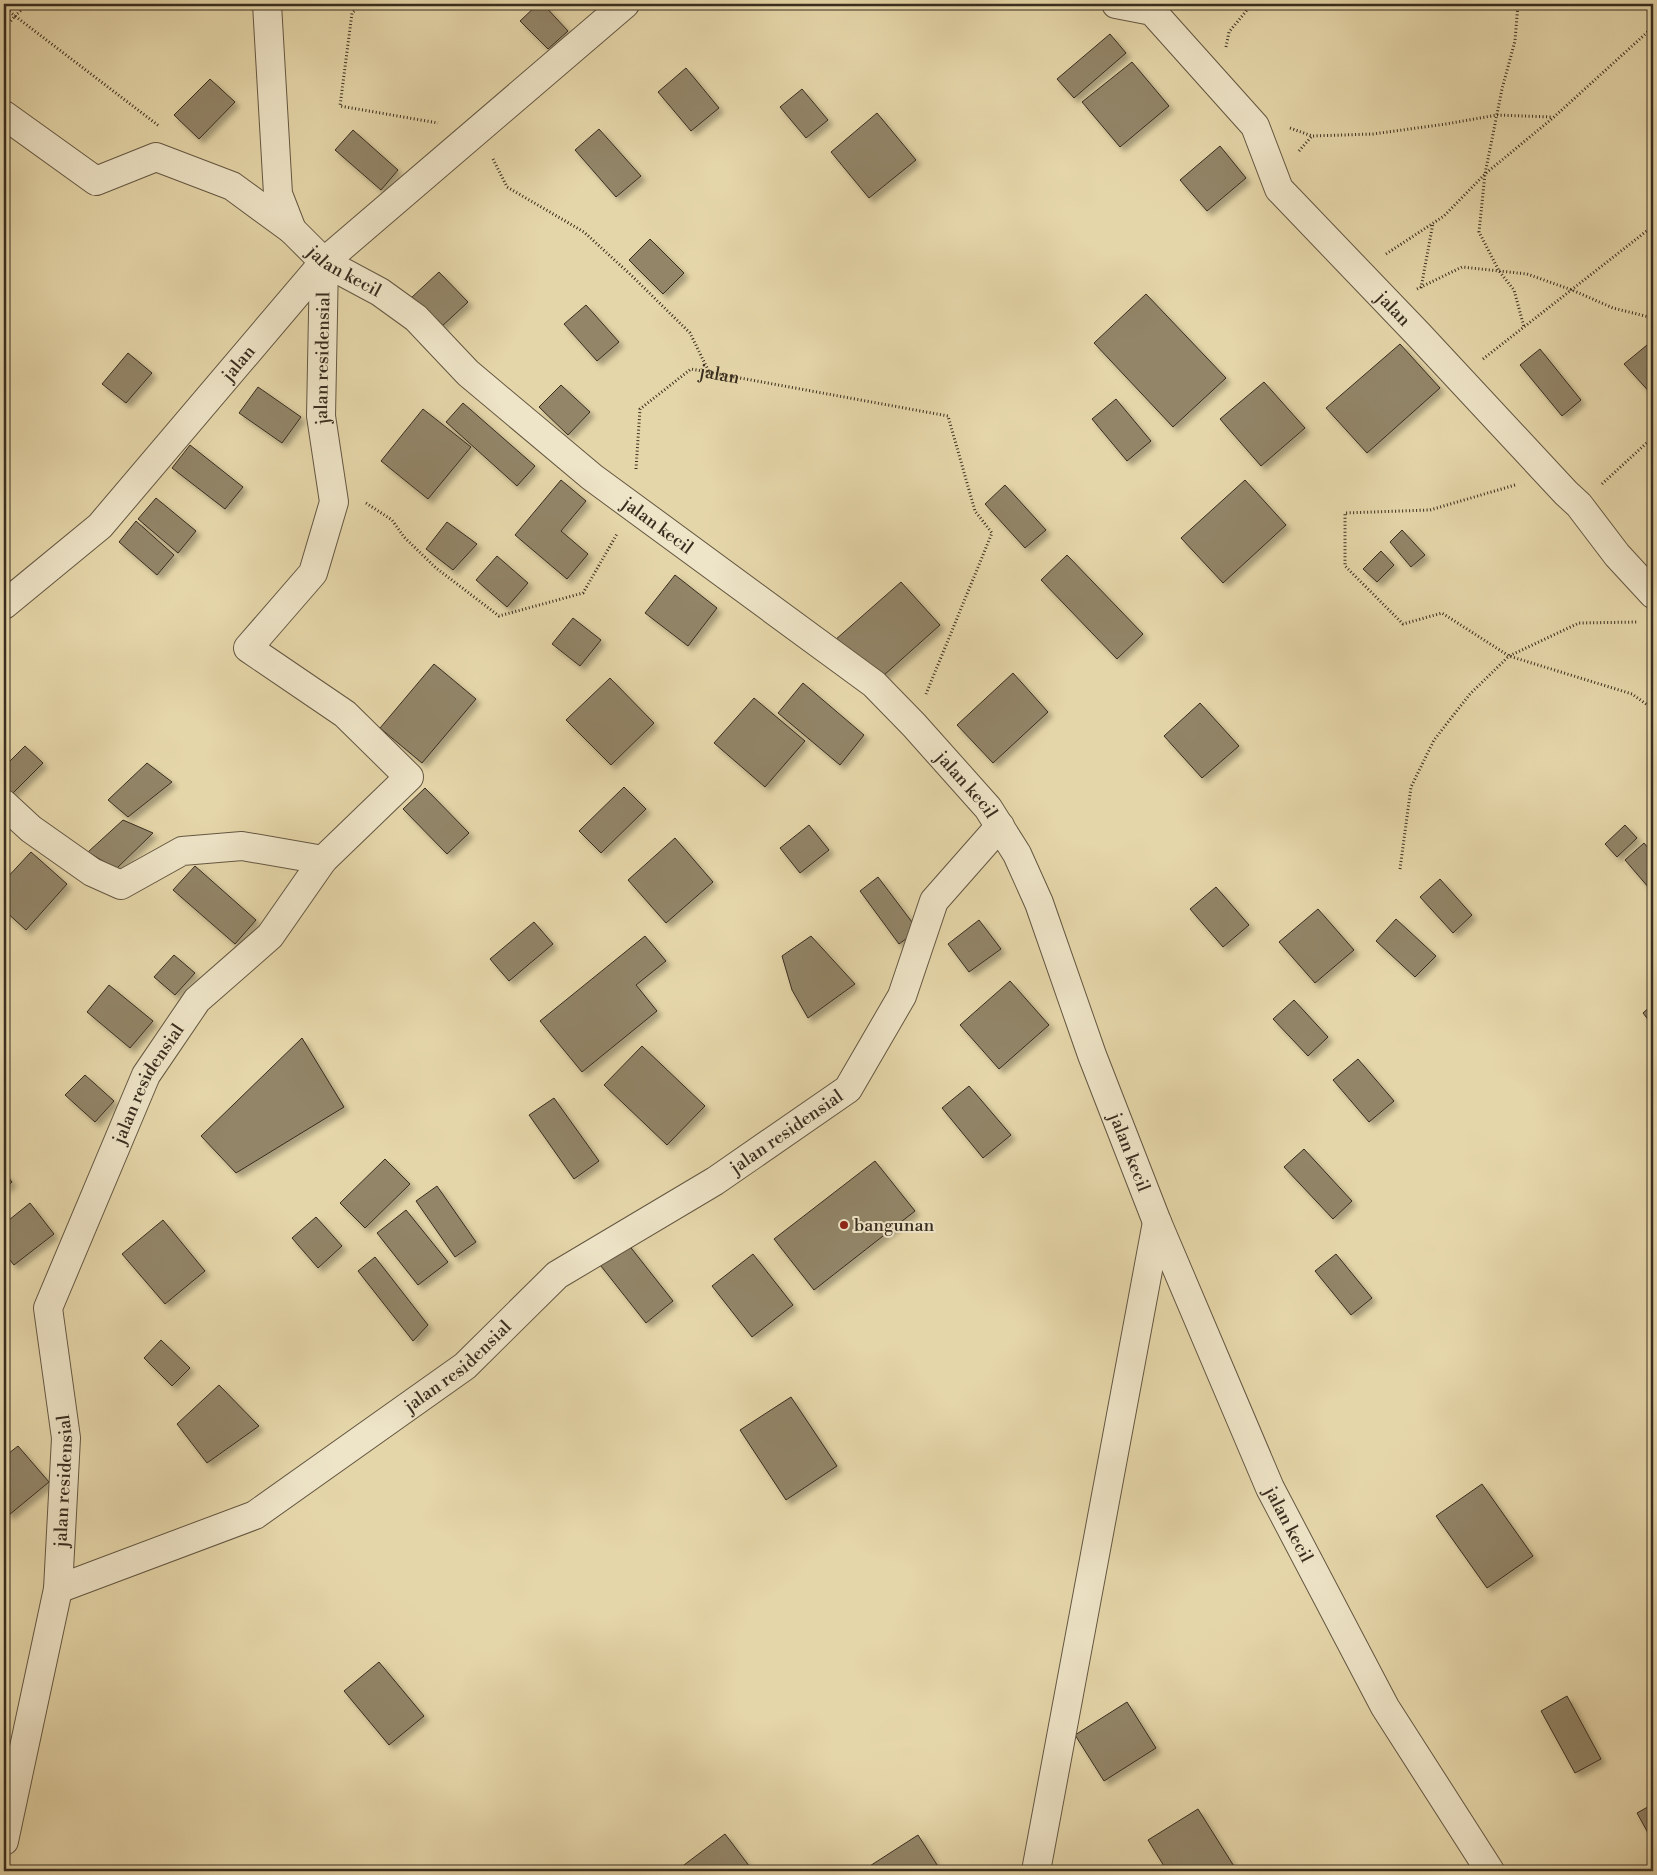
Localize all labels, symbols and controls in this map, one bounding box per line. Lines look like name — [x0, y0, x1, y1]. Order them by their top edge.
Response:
street label: jalan kecil — [301, 240, 386, 303]
street label: jalan — [1370, 286, 1416, 332]
street label: jalan residensial — [310, 291, 335, 427]
street label: jalan — [216, 340, 261, 387]
street label: jalan — [697, 360, 742, 390]
street label: jalan kecil — [617, 491, 698, 560]
street label: jalan kecil — [930, 745, 1003, 823]
street label: jalan residensial — [107, 1019, 190, 1148]
street label: jalan residensial — [725, 1084, 848, 1180]
street label: jalan kecil — [1103, 1109, 1155, 1196]
place label: bangunan — [854, 1214, 935, 1237]
marker: bangunan — [838, 1219, 850, 1231]
street label: jalan residensial — [399, 1315, 517, 1418]
street label: jalan residensial — [49, 1412, 78, 1549]
street label: jalan kecil — [1259, 1482, 1318, 1567]

